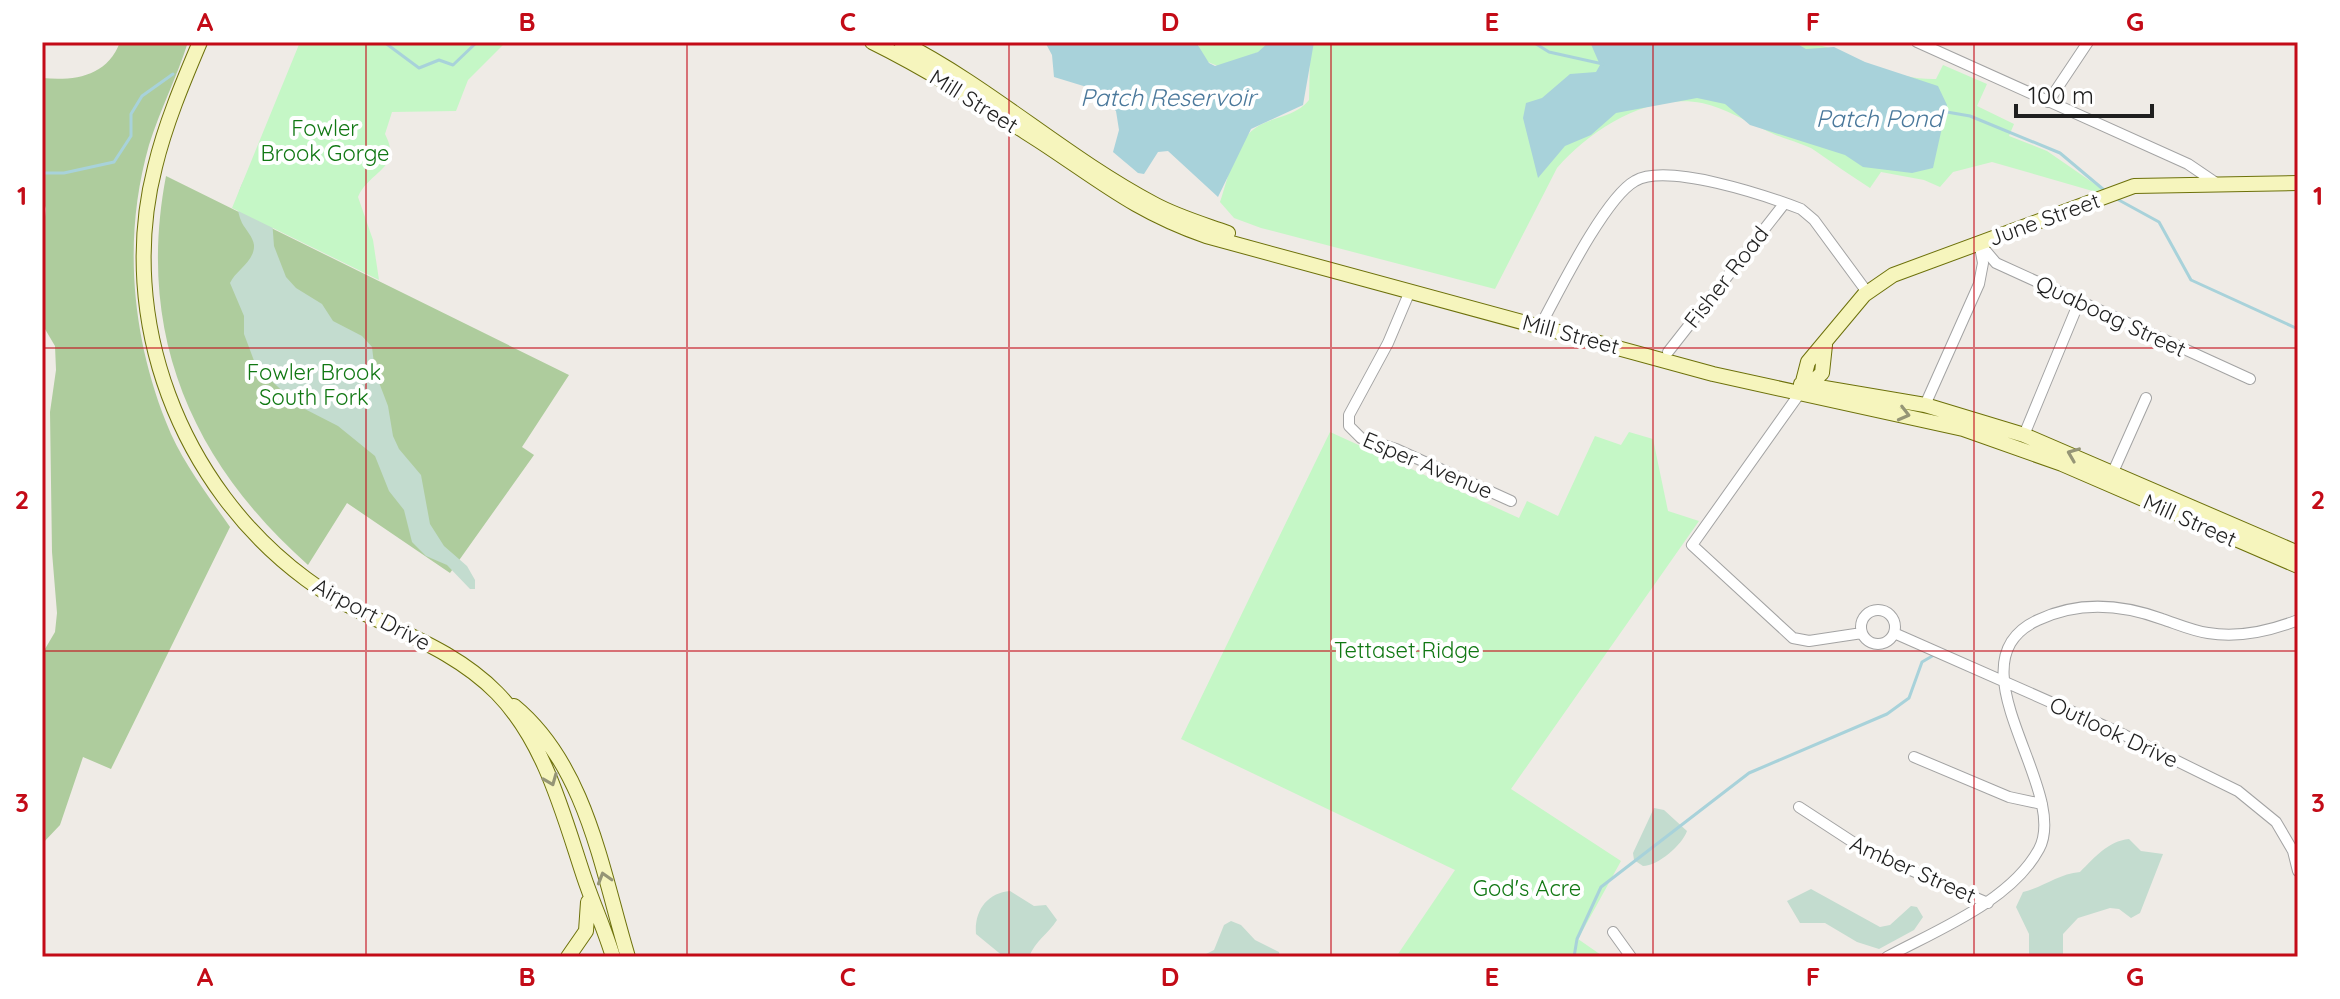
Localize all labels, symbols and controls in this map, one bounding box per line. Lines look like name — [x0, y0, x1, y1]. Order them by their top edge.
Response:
text: A — [197, 5, 214, 38]
text: B — [518, 5, 536, 38]
text: C — [840, 5, 856, 38]
text: D — [1161, 5, 1179, 38]
text: E — [1485, 5, 1499, 38]
text: F — [1806, 5, 1820, 38]
text: G — [2126, 5, 2144, 38]
street label: Mill Street — [925, 63, 1023, 139]
scale bar — [2016, 68, 2152, 118]
text: 100 m — [2028, 80, 2094, 110]
water label: Patch Reservoir — [1080, 82, 1259, 112]
water label: Patch Pond — [1816, 103, 1946, 133]
park label: Fowler Brook Gorge — [260, 114, 390, 167]
text: 1 — [17, 179, 27, 212]
text: 1 — [2313, 179, 2323, 212]
street label: June Street — [1985, 186, 2103, 252]
street label: Fisher Road — [1678, 221, 1774, 333]
street label: Quaboag Street — [2031, 269, 2191, 363]
street label: Mill Street — [1519, 308, 1623, 360]
park label: Fowler Brook South Fork — [247, 358, 381, 411]
one-way arrow — [1897, 405, 1911, 422]
street label: Esper Avenue — [1359, 425, 1497, 505]
one-way arrow — [2067, 447, 2081, 464]
text: 2 — [15, 483, 29, 516]
text: 2 — [2311, 483, 2325, 516]
street label: Mill Street — [2139, 487, 2241, 553]
street label: Airport Drive — [309, 571, 435, 657]
park label: Tettaset Ridge — [1334, 636, 1480, 664]
street label: Outlook Drive — [2045, 690, 2183, 774]
one-way arrow — [541, 772, 557, 787]
text: 3 — [15, 786, 29, 819]
text: 3 — [2311, 786, 2325, 819]
street label: Amber Street — [1846, 829, 1980, 909]
one-way arrow — [598, 871, 614, 885]
park label: God's Acre — [1473, 874, 1581, 902]
text: A — [197, 960, 214, 993]
text: B — [518, 960, 536, 993]
text: C — [840, 960, 856, 993]
text: D — [1161, 960, 1179, 993]
text: E — [1485, 960, 1499, 993]
text: F — [1806, 960, 1820, 993]
text: G — [2126, 960, 2144, 993]

